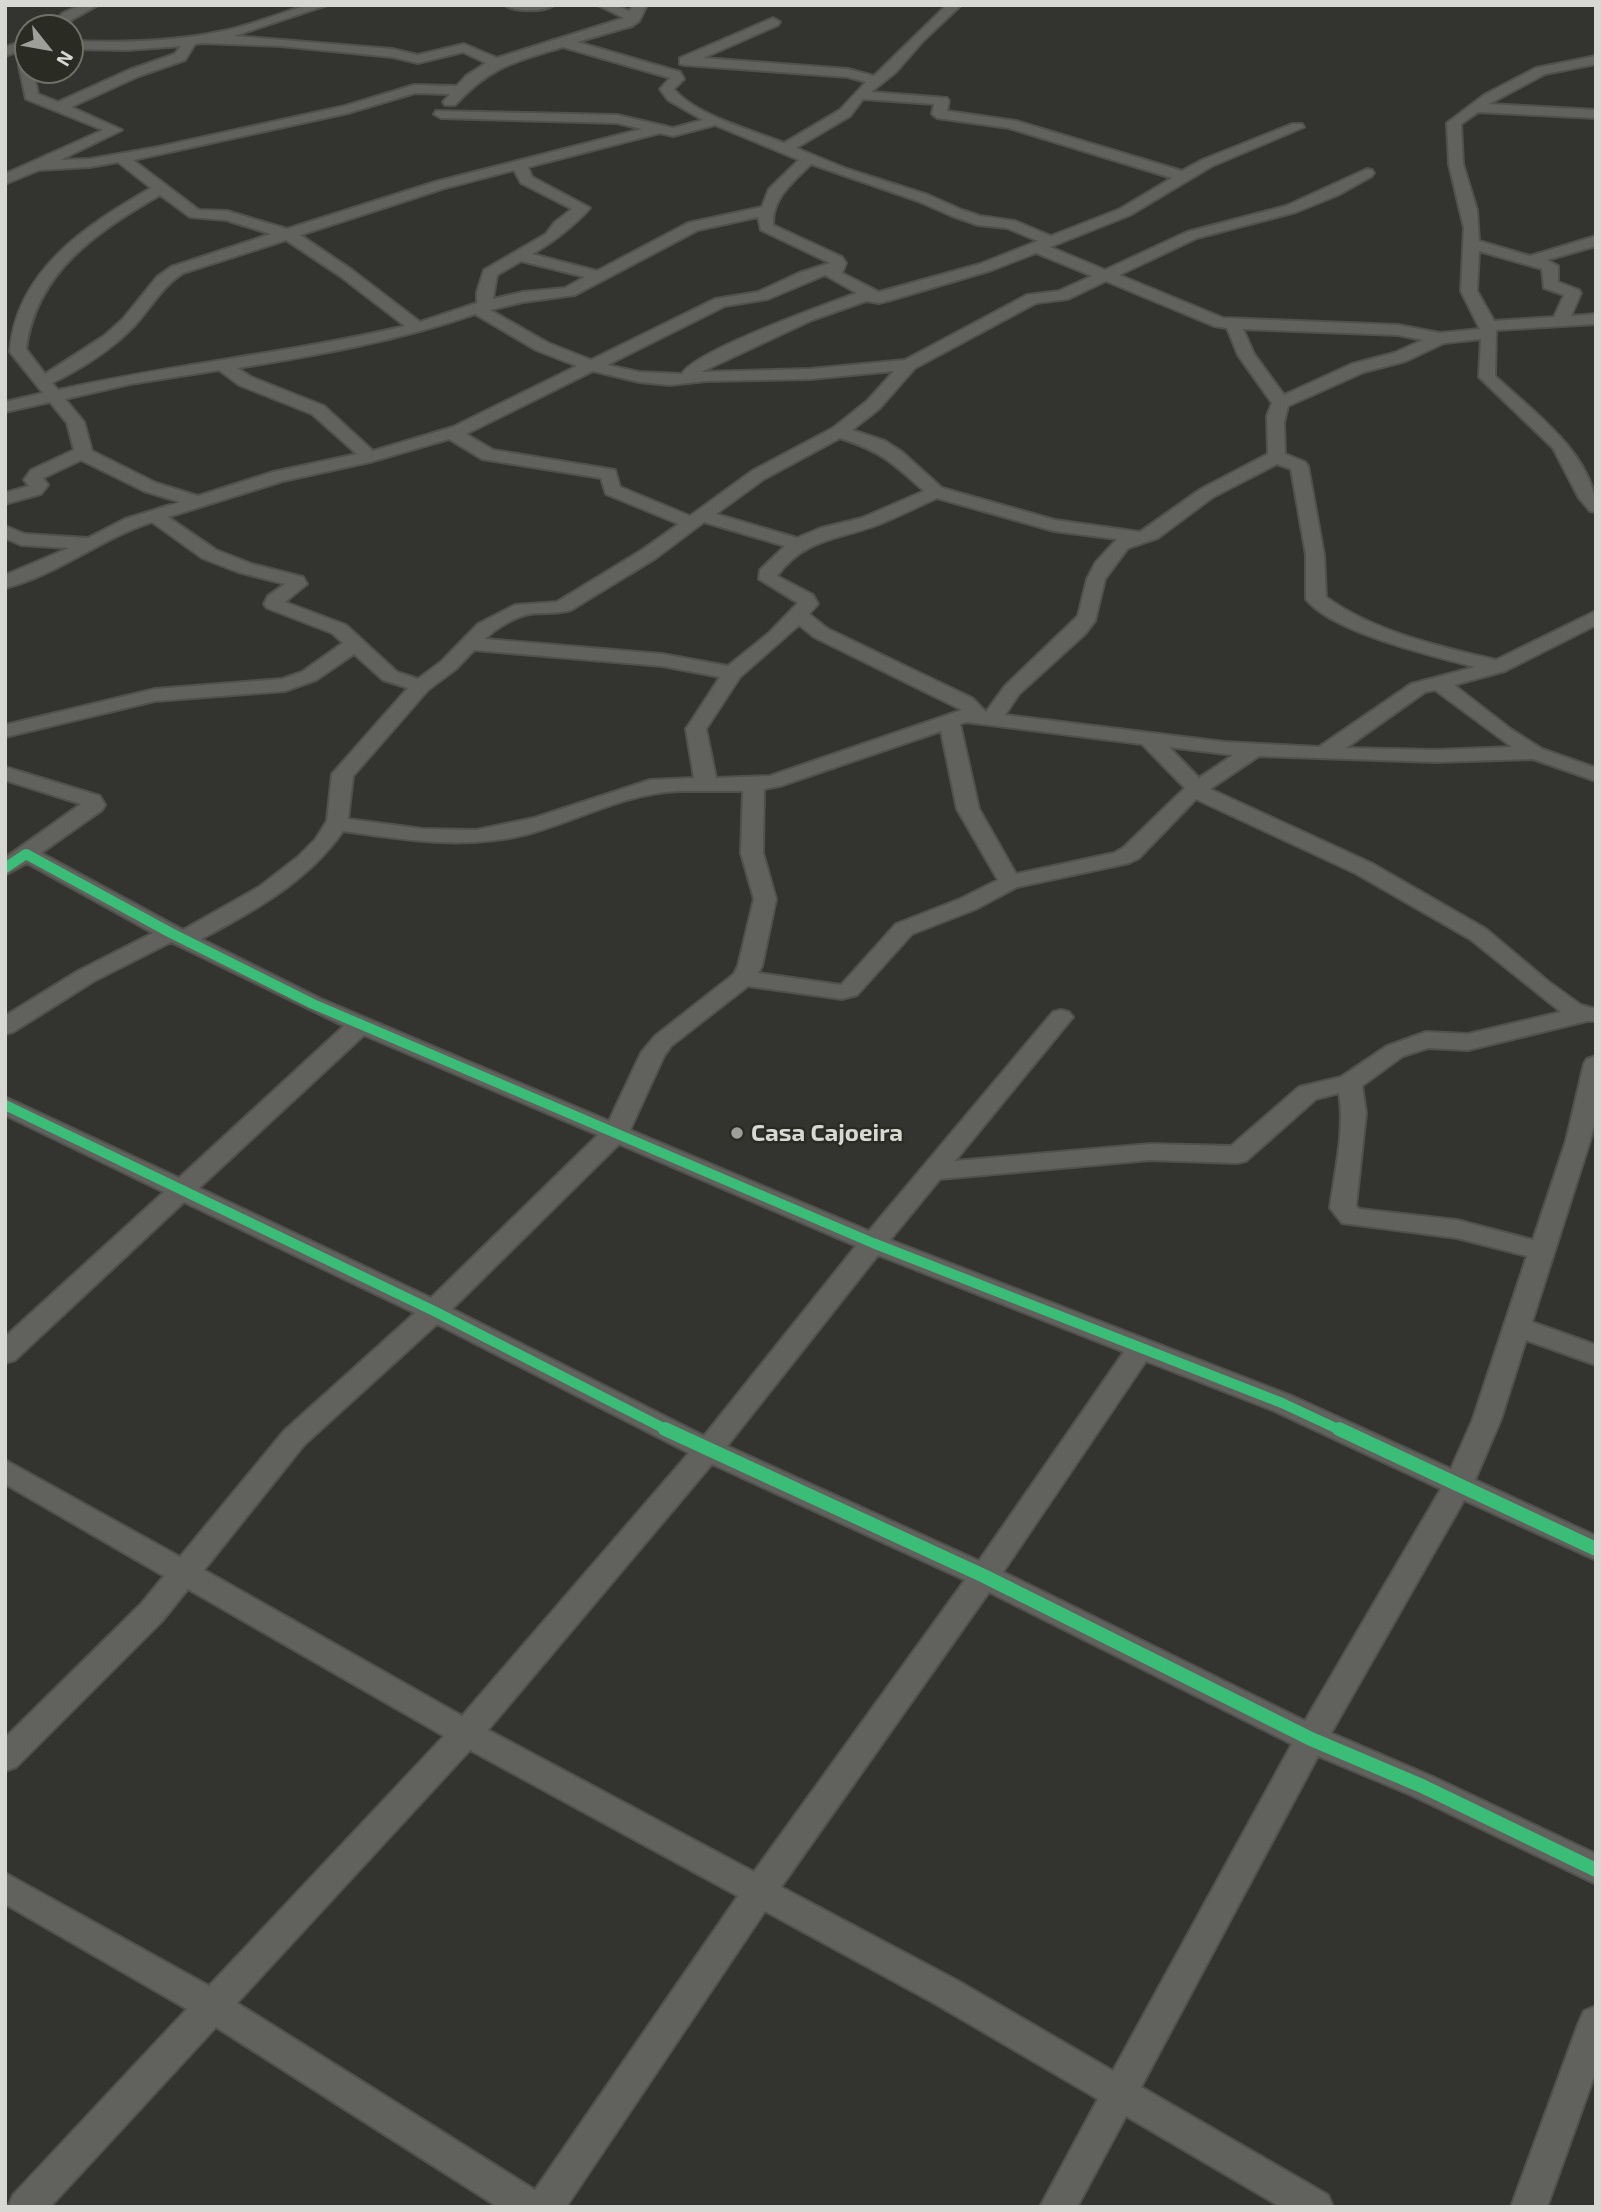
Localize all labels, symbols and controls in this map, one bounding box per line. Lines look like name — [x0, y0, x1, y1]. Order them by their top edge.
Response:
north arrow — [14, 14, 84, 84]
text: N — [52, 47, 79, 71]
place label: Casa Cajoeira — [751, 1119, 903, 1147]
marker: Casa Cajoeira — [729, 1125, 745, 1141]

